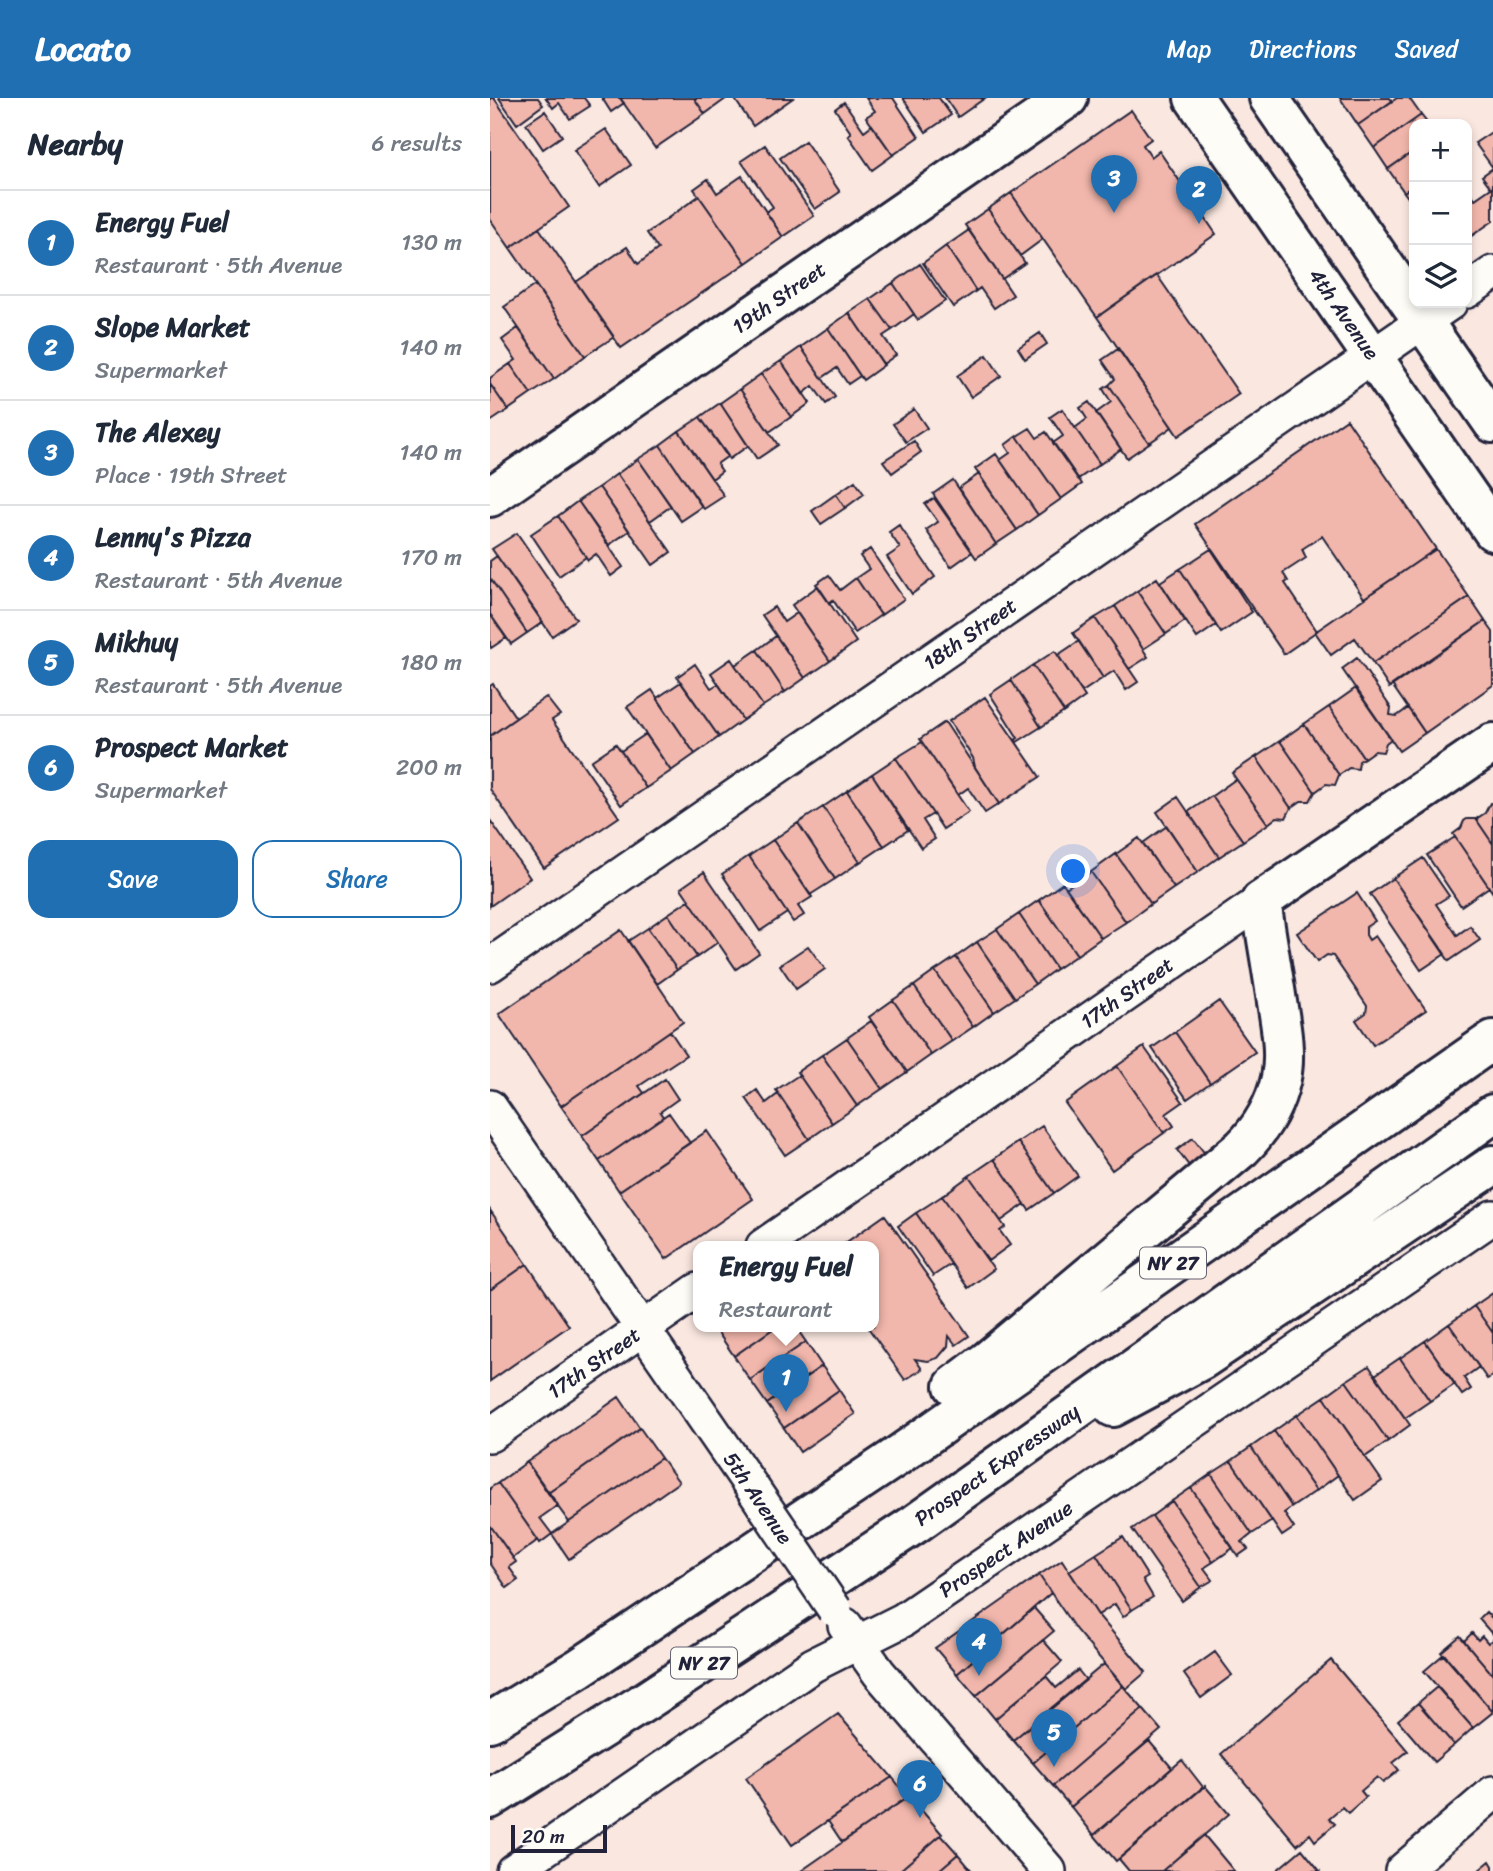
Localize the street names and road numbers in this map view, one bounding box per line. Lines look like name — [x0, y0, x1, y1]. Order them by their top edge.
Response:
street label: 19th Street — [724, 251, 834, 345]
street label: 4th Avenue — [1298, 260, 1390, 368]
street label: 18th Street — [915, 587, 1025, 681]
street label: 17th Street — [1072, 947, 1182, 1039]
road number: NY 27 — [1140, 1247, 1206, 1278]
street label: 17th Street — [539, 1317, 649, 1409]
street label: Prospect Expressway — [906, 1393, 1088, 1537]
street label: 5th Avenue — [713, 1444, 803, 1552]
street label: Prospect Avenue — [931, 1490, 1081, 1608]
road number: NY 27 — [671, 1648, 737, 1679]

